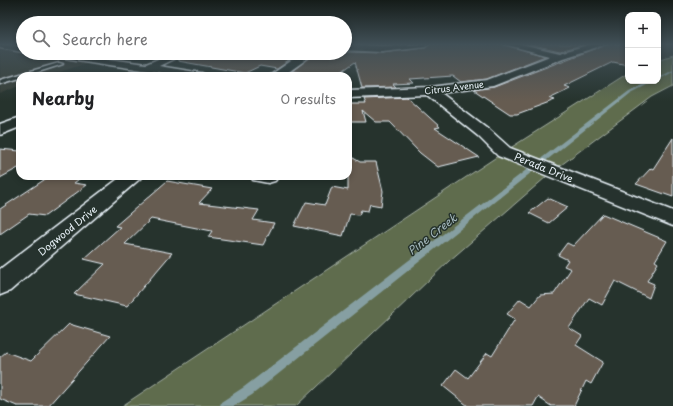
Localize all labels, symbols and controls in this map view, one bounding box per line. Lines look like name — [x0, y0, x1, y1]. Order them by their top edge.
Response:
map controls — [625, 12, 661, 84]
button: + — [625, 12, 661, 48]
search box — [16, 16, 352, 60]
icon: search — [30, 27, 52, 49]
text: Search here — [62, 27, 148, 50]
button: − — [625, 48, 661, 84]
street label: Citrus Avenue — [423, 76, 485, 98]
text: Nearby — [32, 85, 94, 111]
text: 0 results — [281, 89, 336, 108]
street label: Perada Drive — [512, 148, 576, 186]
street label: Dogwood Drive — [34, 201, 100, 259]
water label: Pine Creek — [404, 209, 461, 259]

